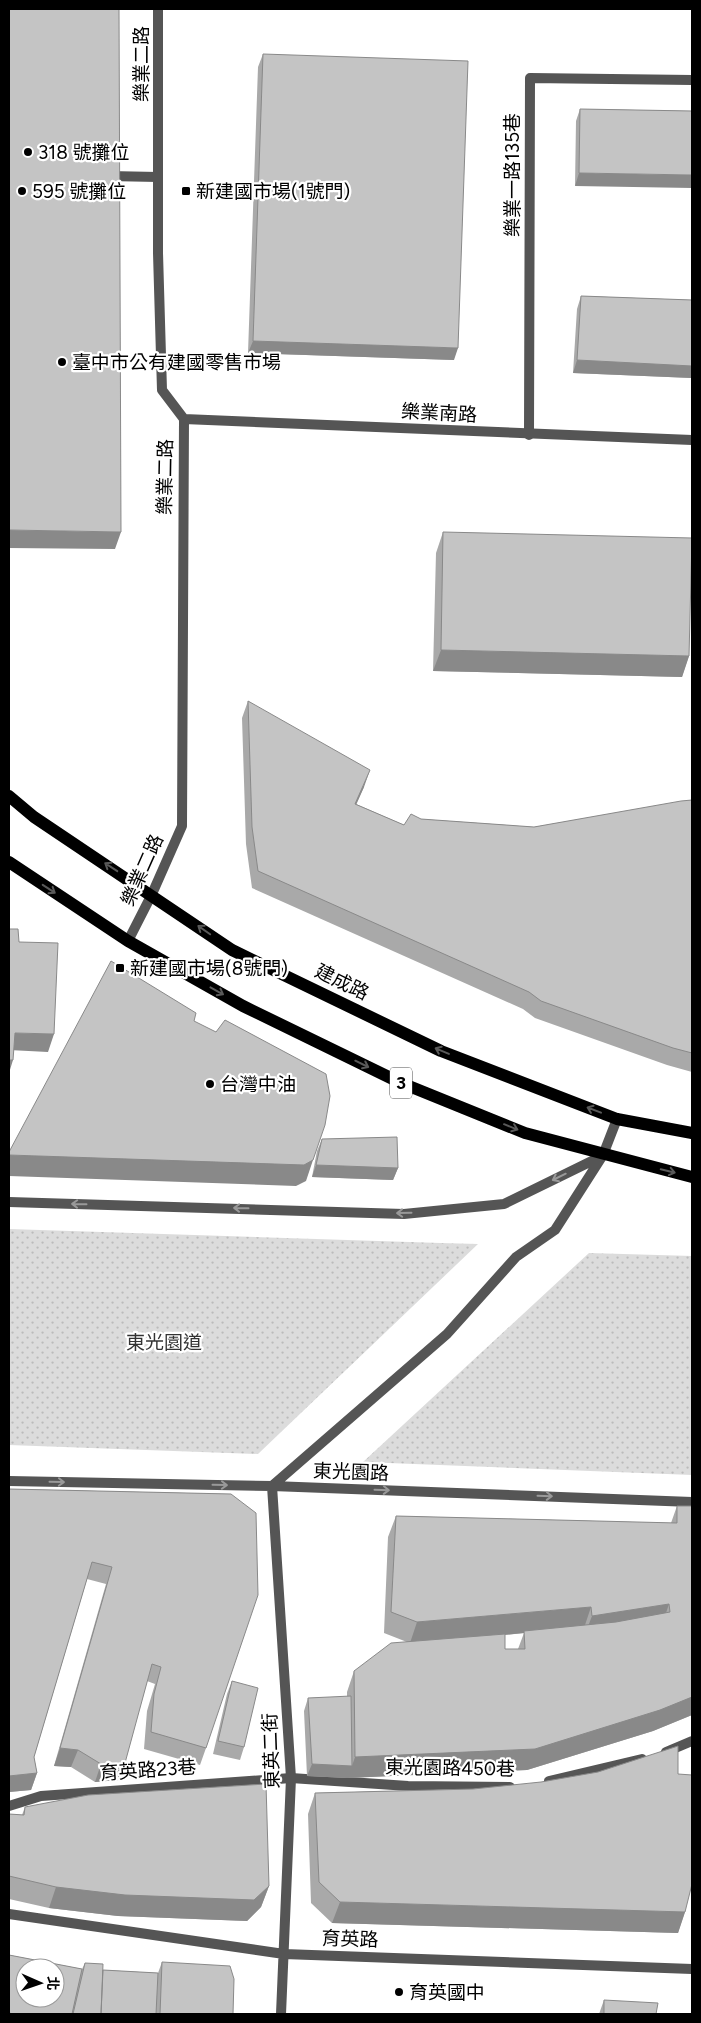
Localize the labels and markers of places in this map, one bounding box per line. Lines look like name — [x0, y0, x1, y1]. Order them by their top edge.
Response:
place label: 318 號攤位 — [38, 141, 130, 164]
marker: 318 號攤位 — [22, 146, 34, 158]
place label: 595 號攤位 — [32, 180, 126, 203]
place label: 新建國市場(1號門) — [196, 180, 350, 203]
marker: 595 號攤位 — [16, 185, 28, 197]
marker: 新建國市場(1號門) — [180, 185, 192, 197]
place label: 臺中市公有建國零售市場 — [72, 351, 281, 374]
marker: 臺中市公有建國零售市場 — [56, 356, 68, 368]
place label: 新建國市場(8號門) — [130, 957, 288, 980]
marker: 新建國市場(8號門) — [114, 962, 126, 974]
place label: 台灣中油 — [220, 1073, 296, 1096]
marker: 台灣中油 — [204, 1078, 216, 1090]
place label: 育英國中 — [409, 1981, 485, 2004]
marker: 育英國中 — [393, 1986, 405, 1998]

